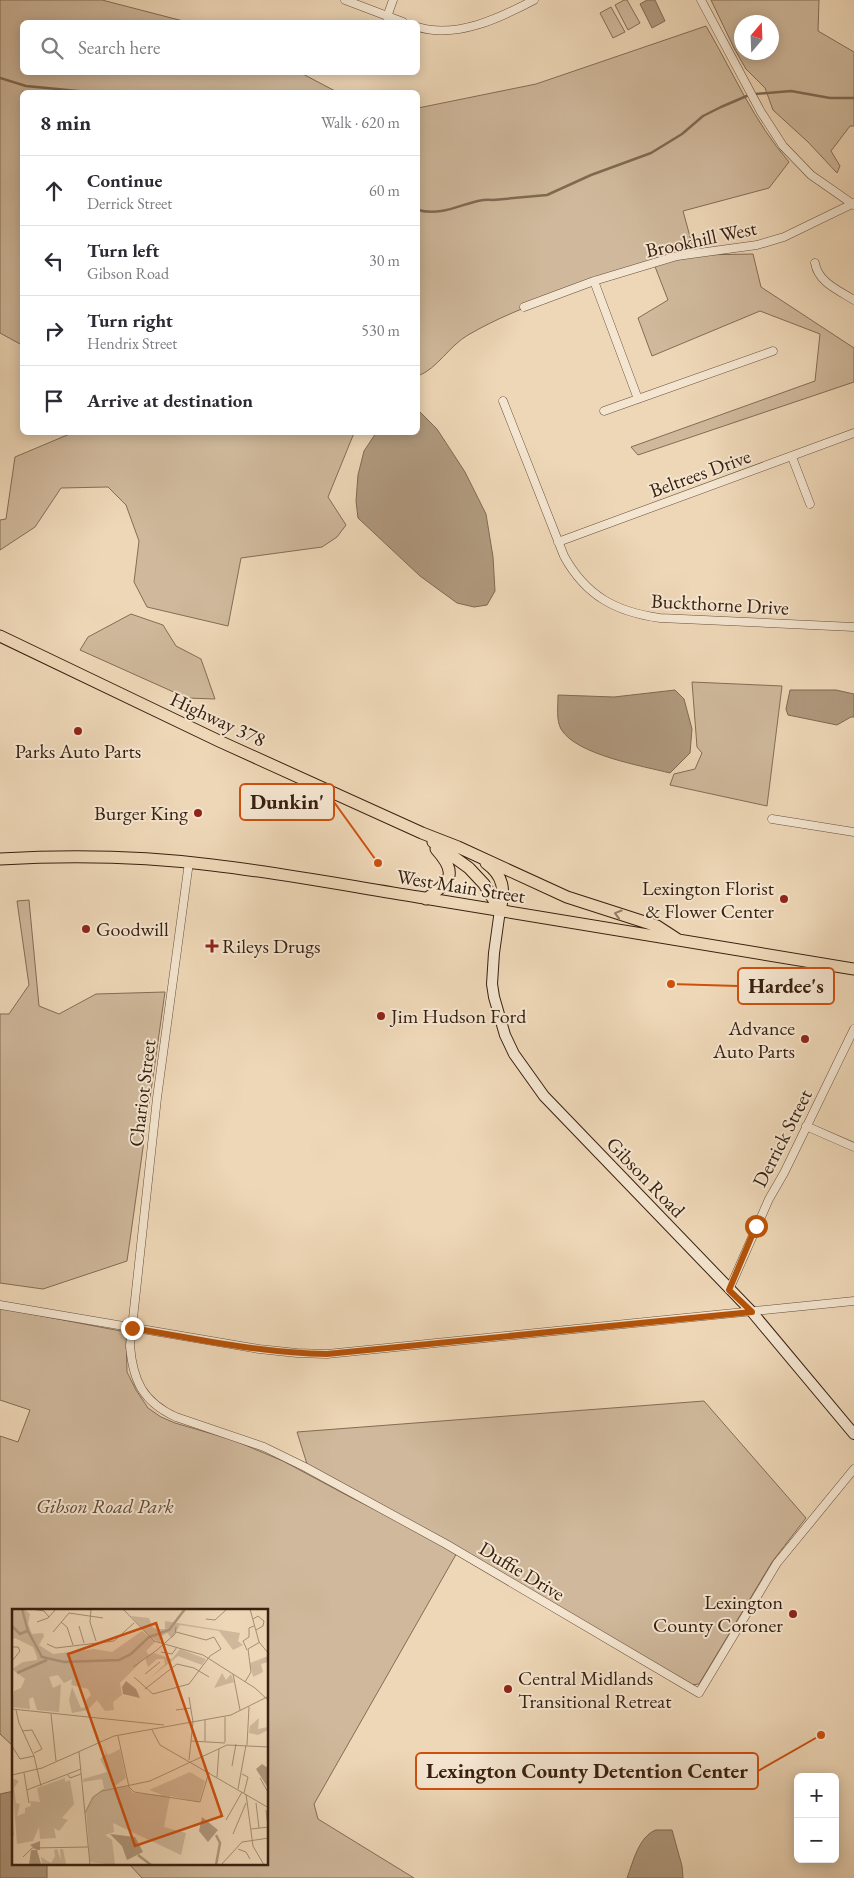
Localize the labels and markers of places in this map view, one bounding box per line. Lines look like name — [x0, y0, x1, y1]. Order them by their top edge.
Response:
marker: Parks Auto Parts — [72, 725, 84, 737]
place label: Parks Auto Parts — [15, 738, 141, 764]
callout: Dunkin' — [240, 784, 334, 820]
place label: Burger King — [94, 800, 188, 826]
marker: Burger King — [192, 807, 204, 819]
place label: Lexington Florist & Flower Center — [642, 875, 775, 924]
marker: Lexington Florist & Flower Center — [778, 893, 790, 905]
place label: Goodwill — [96, 916, 169, 942]
marker: Goodwill — [80, 923, 92, 935]
place label: Rileys Drugs — [222, 933, 320, 959]
marker: Rileys Drugs — [206, 940, 218, 952]
callout: Hardee's — [738, 968, 834, 1004]
place label: Jim Hudson Ford — [389, 1003, 527, 1029]
marker: Jim Hudson Ford — [375, 1010, 387, 1022]
place label: Advance Auto Parts — [712, 1015, 795, 1064]
marker: Advance Auto Parts — [799, 1033, 811, 1045]
place label: Lexington County Coroner — [653, 1589, 783, 1638]
marker: Lexington County Coroner — [787, 1608, 799, 1620]
place label: Central Midlands Transitional Retreat — [518, 1665, 672, 1714]
marker: Central Midlands Transitional Retreat — [502, 1683, 514, 1695]
callout: Lexington County Detention Center — [416, 1753, 758, 1789]

